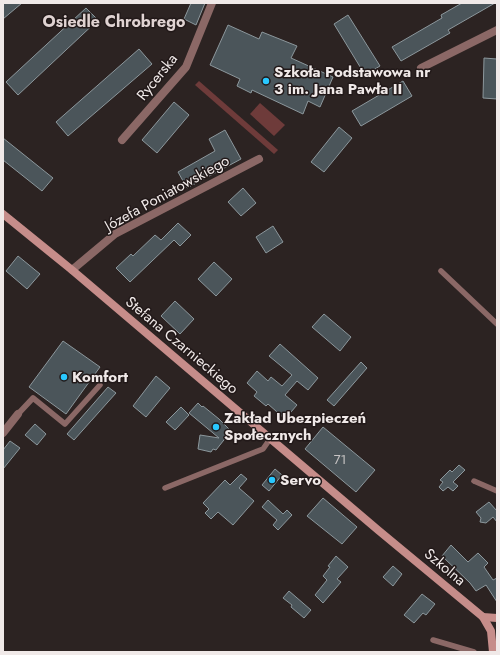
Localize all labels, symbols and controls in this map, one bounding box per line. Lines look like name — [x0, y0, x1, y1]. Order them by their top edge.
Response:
district label: Osiedle Chrobrego — [43, 10, 185, 33]
street label: Rycerska — [131, 49, 183, 105]
place label: Szkoła Podstawowa nr 3 im. Jana Pawła II — [274, 61, 431, 100]
marker: Szkoła Podstawowa nr 3 im. Jana Pawła II — [261, 76, 271, 86]
street label: Józefa Poniatowskiego — [99, 150, 233, 237]
street label: Stefana Czarnieckiego — [121, 291, 243, 399]
place label: Komfort — [72, 366, 128, 388]
marker: Komfort — [59, 372, 69, 382]
place label: Zakład Ubezpieczeń Społecznych — [224, 407, 366, 446]
marker: Zakład Ubezpieczeń Społecznych — [211, 422, 221, 432]
house number: 71 — [334, 450, 346, 469]
place label: Servo — [280, 469, 321, 491]
marker: Servo — [267, 475, 277, 485]
street label: Szkolna — [419, 543, 471, 591]

